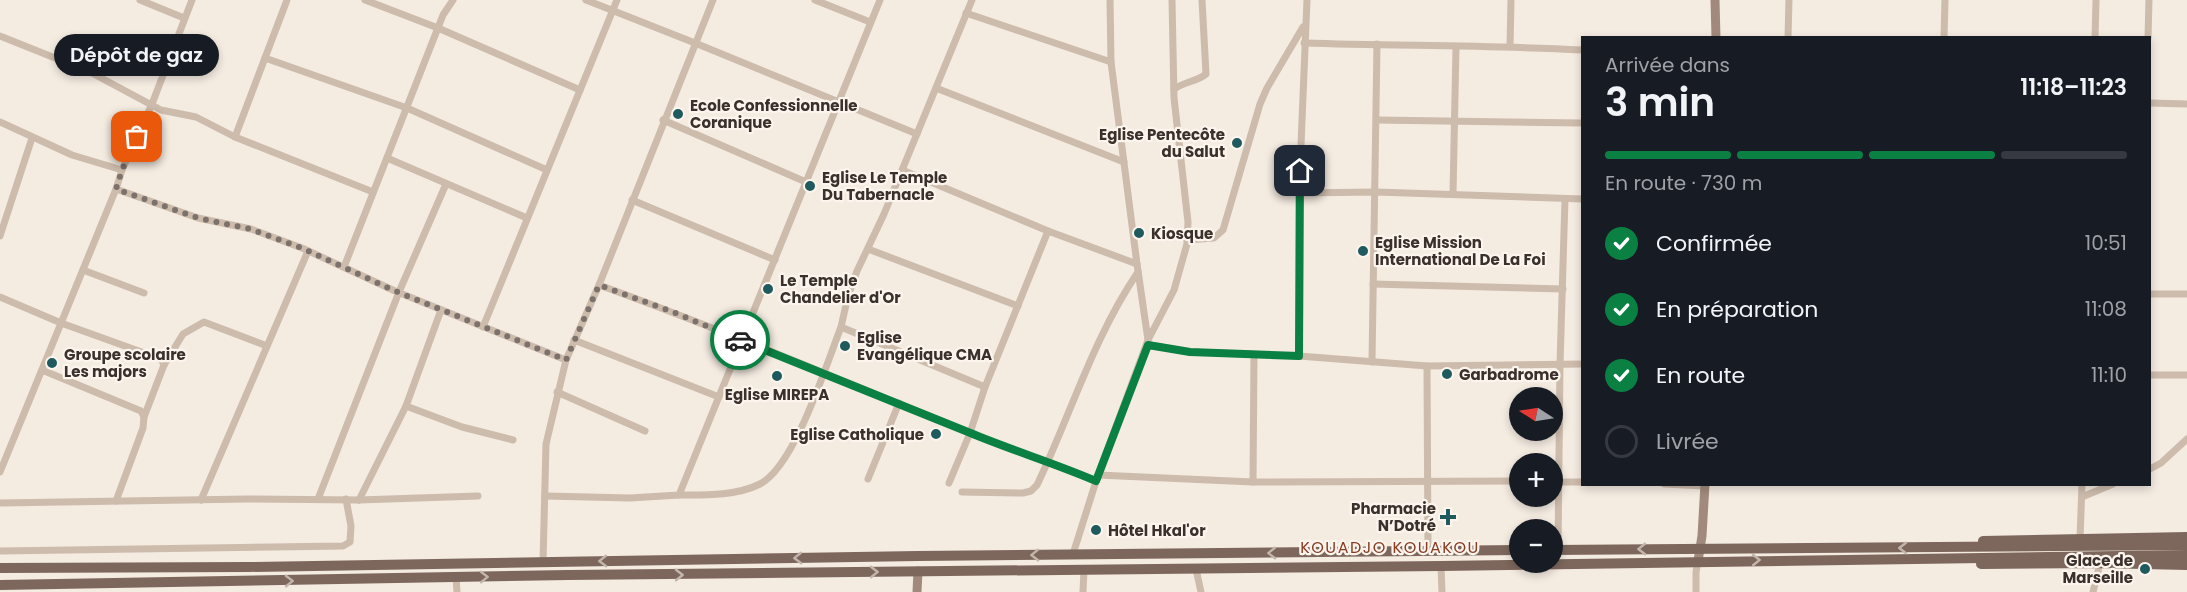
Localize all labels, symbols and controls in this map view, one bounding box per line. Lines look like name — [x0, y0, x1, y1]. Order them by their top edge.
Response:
callout: Dépôt de gaz — [54, 35, 219, 77]
text: Dépôt de gaz — [70, 41, 203, 69]
text: Arrivée dans — [1605, 51, 1730, 79]
text: 11:18–11:23 — [2020, 72, 2127, 103]
text: 3 min — [1605, 75, 1715, 130]
place label: Ecole Confessionnelle Coranique — [690, 95, 858, 133]
marker: Ecole Confessionnelle Coranique — [671, 107, 685, 121]
pin — [111, 111, 162, 162]
icon: bag — [120, 120, 153, 153]
place label: Eglise Pentecôte du Salut — [1099, 124, 1225, 162]
marker: Eglise Pentecôte du Salut — [1230, 136, 1244, 150]
pin — [1274, 145, 1325, 196]
icon: home — [1283, 154, 1316, 187]
place label: Eglise Le Temple Du Tabernacle — [822, 167, 947, 205]
text: En route · 730 m — [1605, 169, 1762, 197]
marker: Eglise Le Temple Du Tabernacle — [803, 179, 817, 193]
place label: Kiosque — [1151, 223, 1213, 244]
marker: Kiosque — [1132, 226, 1146, 240]
icon: check — [1605, 227, 1638, 260]
text: Confirmée — [1656, 228, 1772, 259]
text: 10:51 — [2085, 229, 2127, 257]
place label: Eglise Mission International De La Foi — [1375, 232, 1546, 270]
marker: Eglise Mission International De La Foi — [1356, 244, 1370, 258]
place label: Le Temple Chandelier d'Or — [780, 270, 901, 308]
marker: Le Temple Chandelier d'Or — [761, 282, 775, 296]
icon: check — [1605, 293, 1638, 326]
text: En préparation — [1656, 294, 1818, 325]
text: 11:08 — [2085, 295, 2127, 323]
courier — [710, 310, 770, 370]
icon: car — [724, 324, 757, 357]
place label: Eglise Evangélique CMA — [857, 327, 992, 365]
marker: Eglise Evangélique CMA — [838, 339, 852, 353]
place label: Groupe scolaire Les majors — [64, 344, 186, 382]
marker: Groupe scolaire Les majors — [45, 356, 59, 370]
icon: check — [1605, 359, 1638, 392]
text: En route — [1656, 360, 1745, 391]
text: 11:10 — [2091, 361, 2127, 389]
place label: Garbadrome — [1459, 364, 1559, 385]
marker: Garbadrome — [1440, 367, 1454, 381]
marker: Eglise MIREPA — [770, 369, 784, 383]
place label: Eglise MIREPA — [725, 384, 829, 405]
north arrow — [1509, 387, 1563, 441]
map controls — [1509, 387, 1563, 573]
place label: Eglise Catholique — [790, 424, 924, 445]
text: Livrée — [1656, 426, 1719, 457]
marker: Eglise Catholique — [929, 427, 943, 441]
button: + — [1509, 453, 1563, 507]
place label: Pharmacie N’Dotré — [1351, 498, 1436, 536]
marker: Pharmacie N’Dotré — [1441, 510, 1455, 524]
button: − — [1509, 519, 1563, 573]
place label: Hôtel Hkal'or — [1108, 520, 1206, 541]
marker: Hôtel Hkal'or — [1089, 523, 1103, 537]
district label: KOUADJO KOUAKOU — [1300, 536, 1480, 559]
one-way arrow — [1898, 542, 1907, 554]
one-way arrow — [1637, 543, 1646, 555]
one-way arrow — [1268, 546, 1277, 559]
one-way arrow — [1031, 549, 1040, 561]
place label: Glace de Marseille — [2062, 550, 2133, 588]
one-way arrow — [794, 552, 803, 564]
one-way arrow — [1752, 554, 1761, 566]
one-way arrow — [599, 555, 608, 567]
marker: Glace de Marseille — [2138, 562, 2152, 576]
one-way arrow — [870, 566, 879, 578]
one-way arrow — [675, 568, 684, 581]
one-way arrow — [480, 571, 489, 583]
one-way arrow — [285, 575, 294, 587]

